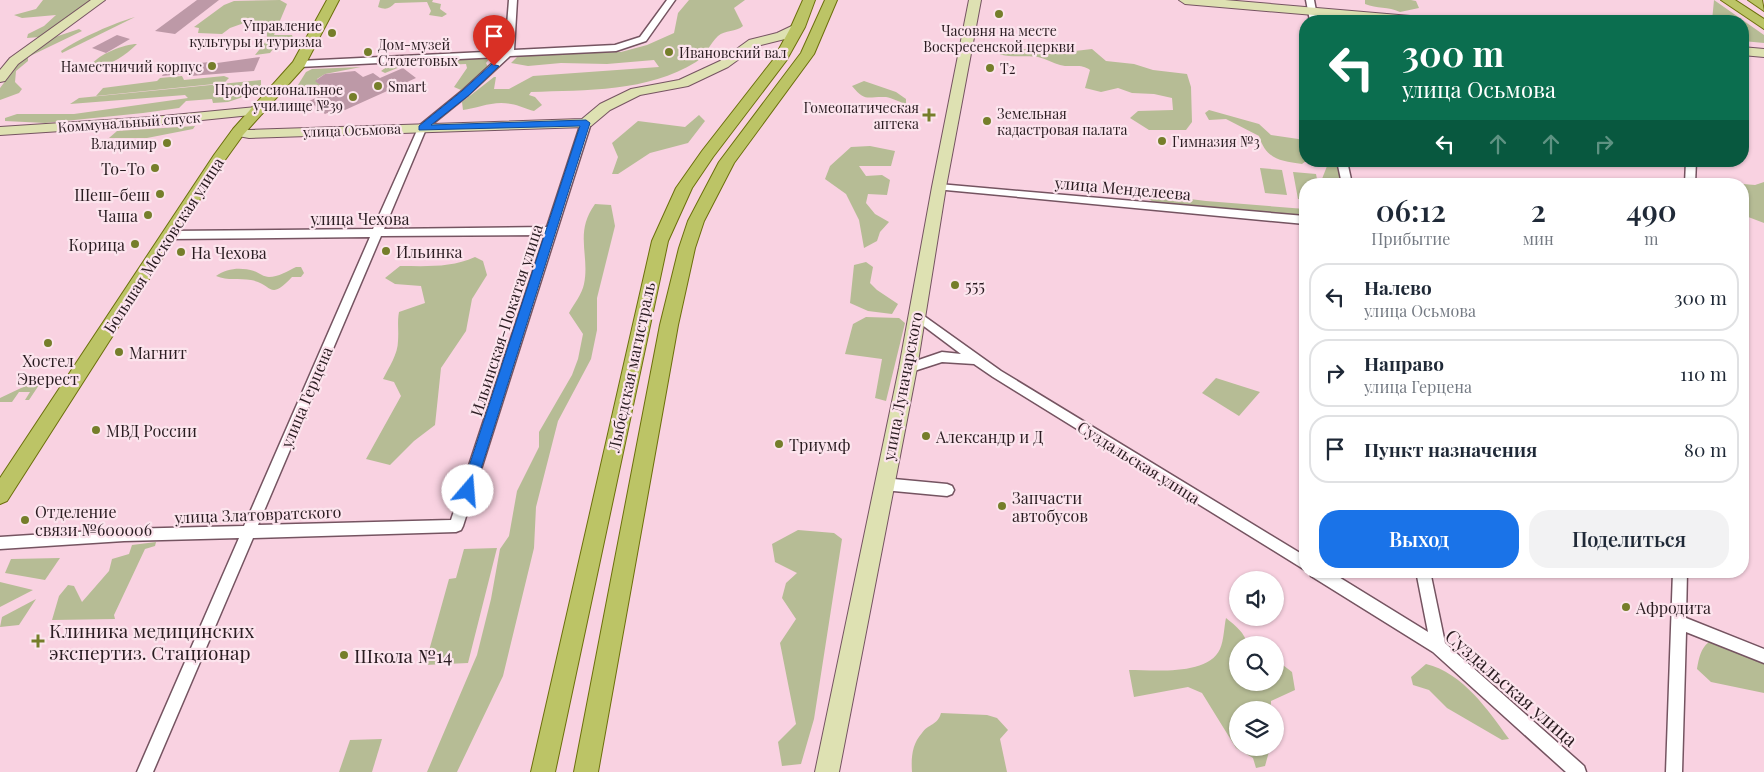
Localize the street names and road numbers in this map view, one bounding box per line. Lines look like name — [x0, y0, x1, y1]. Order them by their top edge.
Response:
street label: Коммунальный спуск — [57, 108, 201, 136]
street label: улица Осьмова — [302, 119, 401, 141]
street label: Большая Московская улица — [98, 153, 228, 337]
street label: улица Менделеева — [1053, 171, 1192, 204]
street label: улица Чехова — [309, 208, 410, 229]
street label: Ильинская-Покатая улица — [465, 221, 547, 419]
street label: Лыбедская магистраль — [602, 280, 659, 455]
street label: улица Луначарского — [877, 310, 927, 463]
street label: улица Герцена — [275, 343, 337, 452]
street label: Суздальская улица — [1074, 416, 1204, 508]
street label: улица Златовратского — [173, 501, 342, 527]
street label: Суздальская улица — [1440, 622, 1584, 752]

